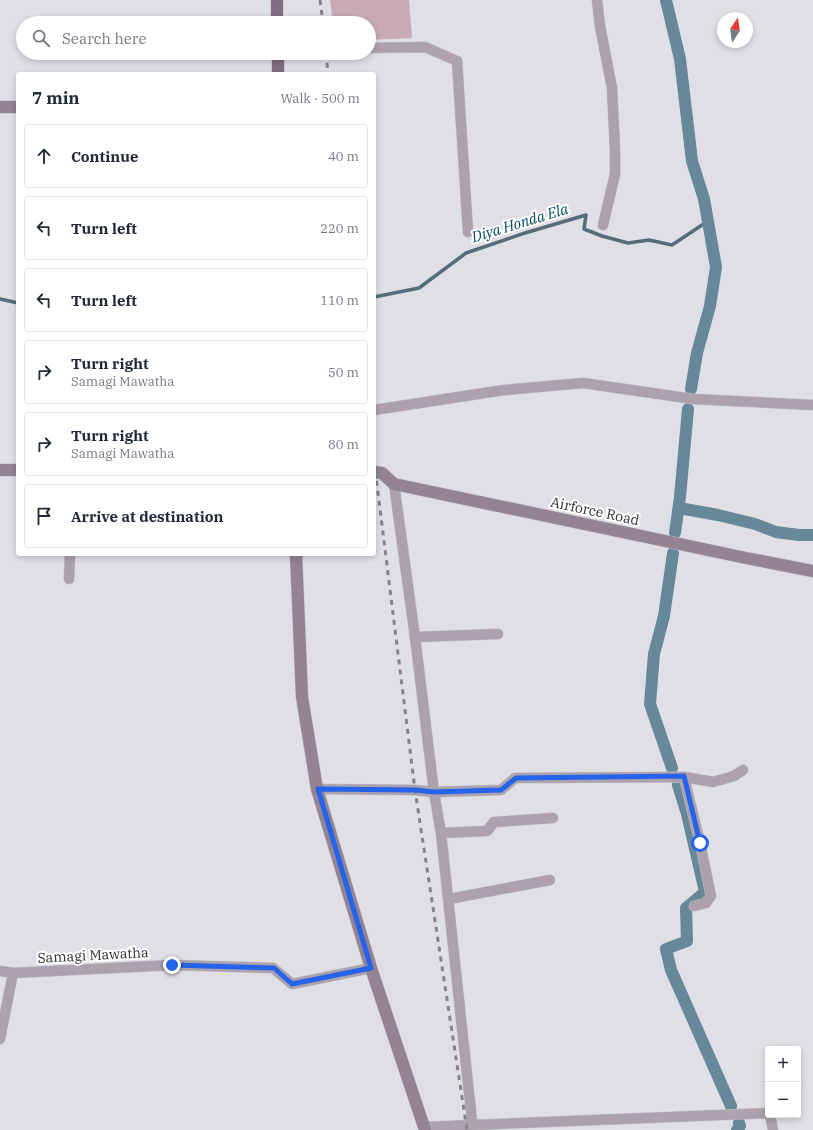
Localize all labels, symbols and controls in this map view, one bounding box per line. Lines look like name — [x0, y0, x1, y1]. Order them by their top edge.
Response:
north arrow — [717, 12, 753, 48]
search box — [16, 16, 376, 60]
icon: search — [30, 27, 52, 49]
text: Search here — [62, 29, 147, 48]
text: 7 min — [32, 87, 80, 109]
text: Walk · 500 m — [281, 90, 360, 107]
icon: ahead — [33, 145, 55, 167]
text: Continue — [71, 147, 138, 166]
text: 40 m — [328, 148, 359, 165]
water label: Diya Honda Ela — [468, 199, 571, 247]
icon: left — [33, 217, 55, 239]
text: Turn left — [71, 219, 137, 238]
text: 220 m — [320, 220, 359, 237]
icon: left — [33, 289, 55, 311]
text: Turn left — [71, 291, 137, 310]
text: 110 m — [320, 292, 359, 309]
text: Turn right — [71, 354, 149, 373]
icon: right — [33, 361, 55, 383]
text: 50 m — [328, 364, 359, 381]
text: Samagi Mawatha — [71, 373, 174, 390]
text: Turn right — [71, 426, 149, 445]
icon: right — [33, 433, 55, 455]
text: 80 m — [328, 436, 359, 453]
text: Samagi Mawatha — [71, 445, 174, 462]
street label: Airforce Road — [549, 493, 642, 529]
icon: arrive — [33, 505, 55, 527]
text: Arrive at destination — [71, 507, 223, 526]
route start — [691, 834, 709, 852]
street label: Samagi Mawatha — [37, 943, 149, 967]
route end — [163, 956, 181, 974]
map controls — [765, 1046, 801, 1118]
button: + — [765, 1046, 801, 1082]
button: − — [765, 1082, 801, 1118]

